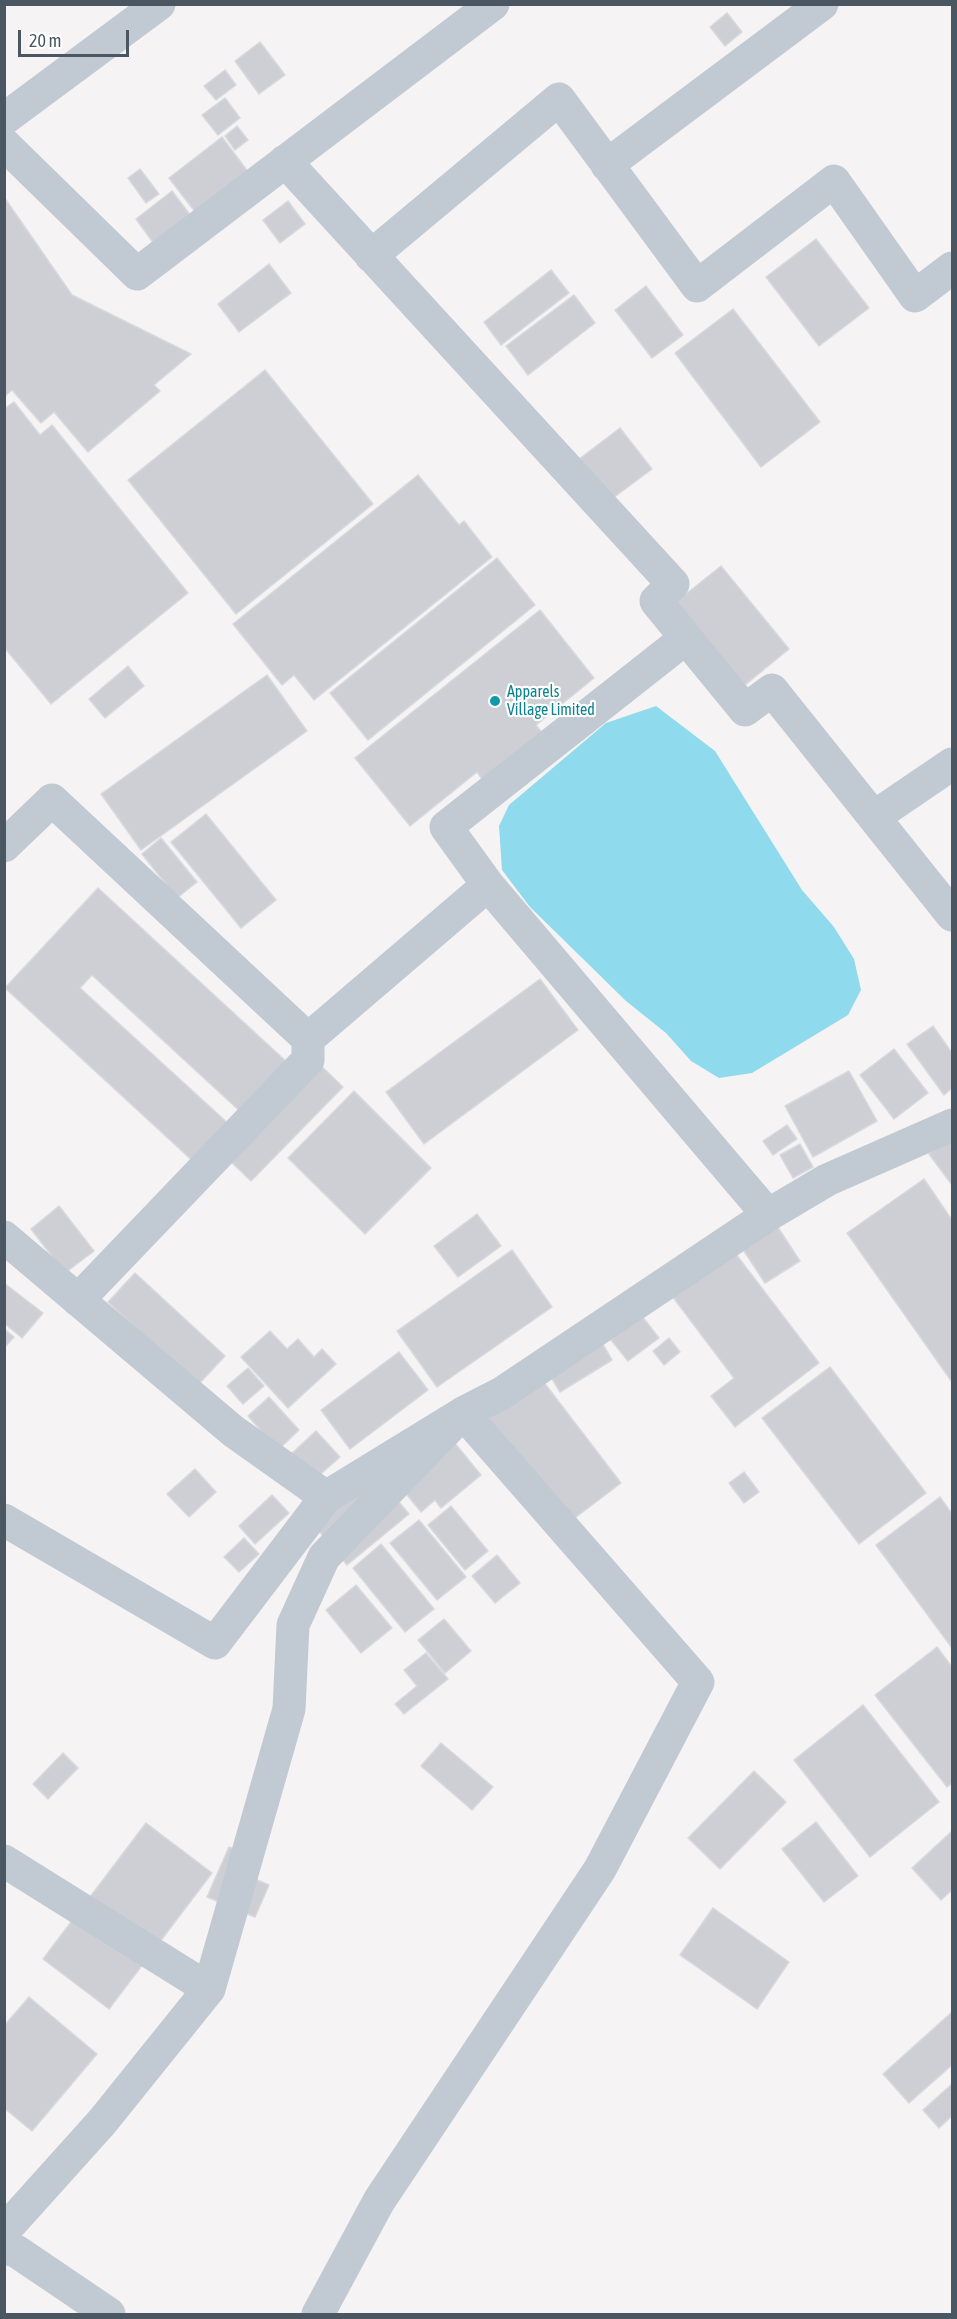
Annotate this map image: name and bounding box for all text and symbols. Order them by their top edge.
scale bar [21,18,132,56]
text: 20 m [29,30,61,51]
place label: Apparels Village Limited [507,682,595,720]
marker: Apparels Village Limited [488,694,502,708]

